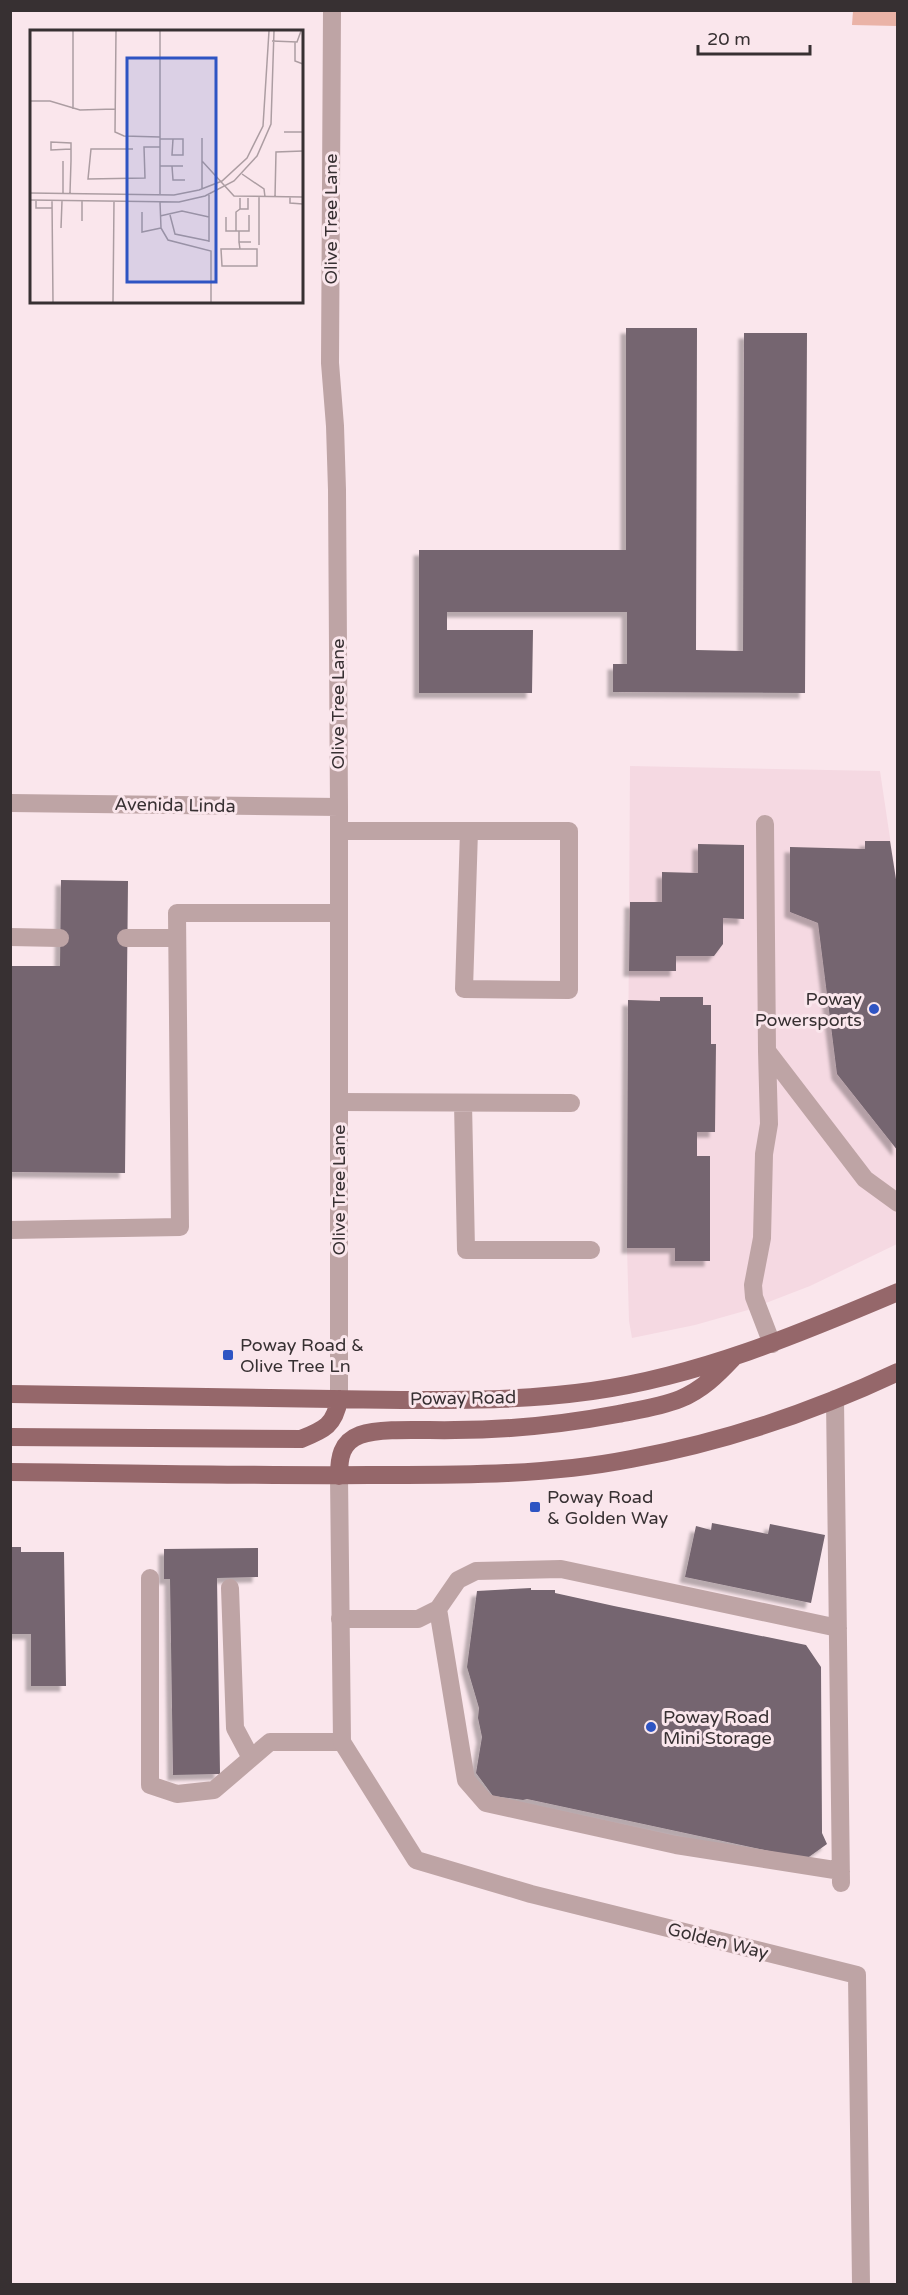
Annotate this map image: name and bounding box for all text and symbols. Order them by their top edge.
scale bar [698,18,810,56]
text: 20 m [707,28,751,50]
inset map [30,30,303,303]
street label: Olive Tree Lane [320,154,342,284]
street label: Olive Tree Lane [327,639,349,769]
street label: Avenida Linda [114,793,236,817]
place label: Poway Powersports [755,988,862,1031]
marker: Poway Powersports [867,1002,881,1016]
street label: Olive Tree Lane [328,1125,350,1255]
place label: Poway Road & Olive Tree Ln [240,1334,364,1377]
marker: Poway Road & Olive Tree Ln [221,1348,235,1362]
street label: Poway Road [410,1386,516,1410]
place label: Poway Road & Golden Way [547,1486,669,1529]
marker: Poway Road & Golden Way [528,1500,542,1514]
place label: Poway Road Mini Storage [663,1706,772,1749]
marker: Poway Road Mini Storage [644,1720,658,1734]
street label: Golden Way [665,1918,771,1964]

